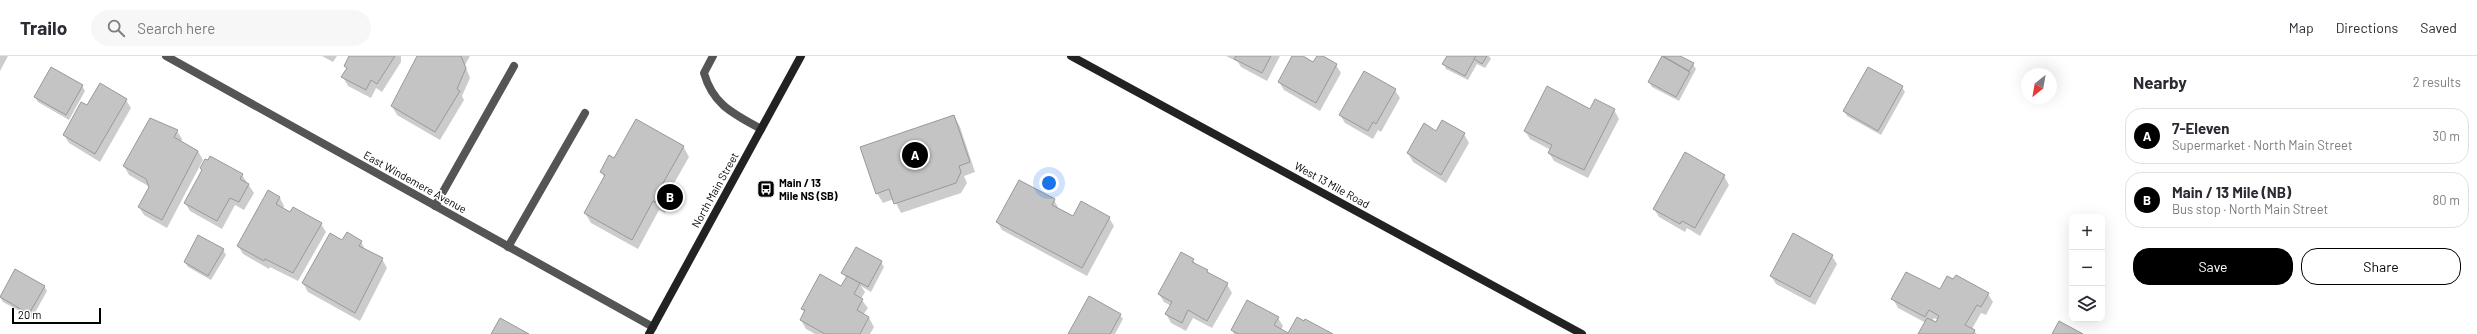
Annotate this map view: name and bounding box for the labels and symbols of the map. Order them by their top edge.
north arrow [2021,68,2057,104]
pin: A [902,140,928,170]
street label: East Windemere Avenue [361,148,469,215]
street label: North Main Street [688,150,741,230]
street label: West 13 Mile Road [1293,159,1372,211]
your location [1039,173,1059,193]
place label: Main / 13 Mile NS (SB) [779,176,838,202]
bus stop icon: Main / 13 Mile NS (SB) [756,179,776,199]
pin: B [657,182,683,212]
scale bar [12,306,101,325]

